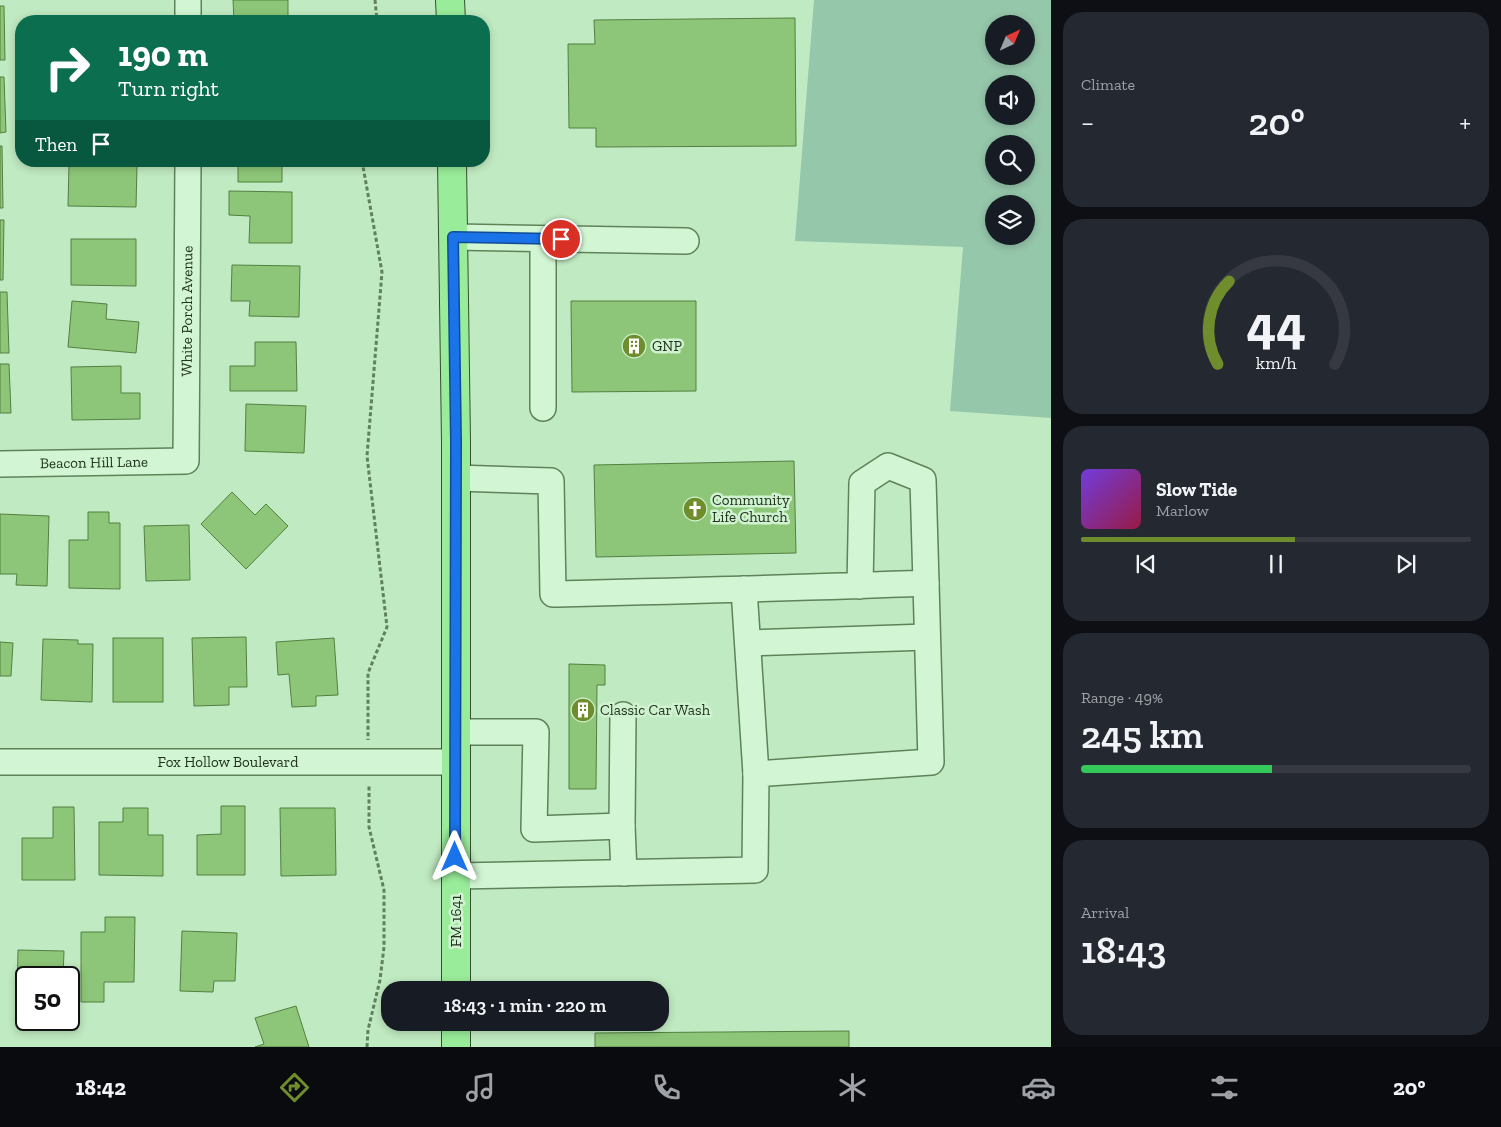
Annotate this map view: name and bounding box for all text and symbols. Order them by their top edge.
north arrow [985,15,1035,65]
map controls [985,15,1035,245]
text: 190 m [118,33,208,75]
icon: right [35,35,100,100]
text: Turn right [118,75,219,102]
button: sound [985,75,1035,125]
text: Climate [1081,75,1135,94]
text: 20° [1249,99,1305,145]
text: − [1081,106,1094,139]
text: + [1459,106,1471,139]
icon: arrive [87,130,115,158]
text: Then [35,133,77,156]
button: search [985,135,1035,185]
button: layers [985,195,1035,245]
pin [540,218,582,260]
icon: arrive [547,225,575,253]
street label: White Porch Avenue [178,246,196,376]
text: 44 [1246,294,1306,356]
building icon: GNP [621,333,647,359]
place label: GNP [652,337,682,355]
text: km/h [1256,352,1296,374]
street label: Beacon Hill Lane [40,453,148,472]
text: Slow Tide [1156,478,1237,501]
place label: Community Life Church [712,491,790,526]
church icon: Community Life Church [682,496,708,522]
text: Marlow [1156,501,1209,520]
icon: previous [1132,550,1160,578]
icon: pause [1262,550,1290,578]
icon: next [1392,550,1420,578]
text: Range · 49% [1081,688,1163,707]
building icon: Classic Car Wash [570,697,596,723]
place label: Classic Car Wash [600,701,711,719]
text: 245 km [1081,712,1203,758]
street label: Fox Hollow Boulevard [158,753,299,771]
position arrow [428,830,480,882]
street label: FM 1641 [447,894,465,947]
text: Arrival [1081,903,1129,922]
text: 18:43 [1081,927,1166,973]
speed limit sign: 50 [15,966,80,1031]
text: 18:43 · 1 min · 220 m [444,994,606,1017]
icon: directions [277,1070,312,1105]
icon: music [463,1070,498,1105]
icon: phone [649,1070,684,1105]
icon: climate [835,1070,870,1105]
icon: car [1021,1070,1056,1105]
icon: filters [1207,1070,1242,1105]
text: 18:42 [75,1074,126,1101]
text: 20° [1393,1074,1425,1101]

